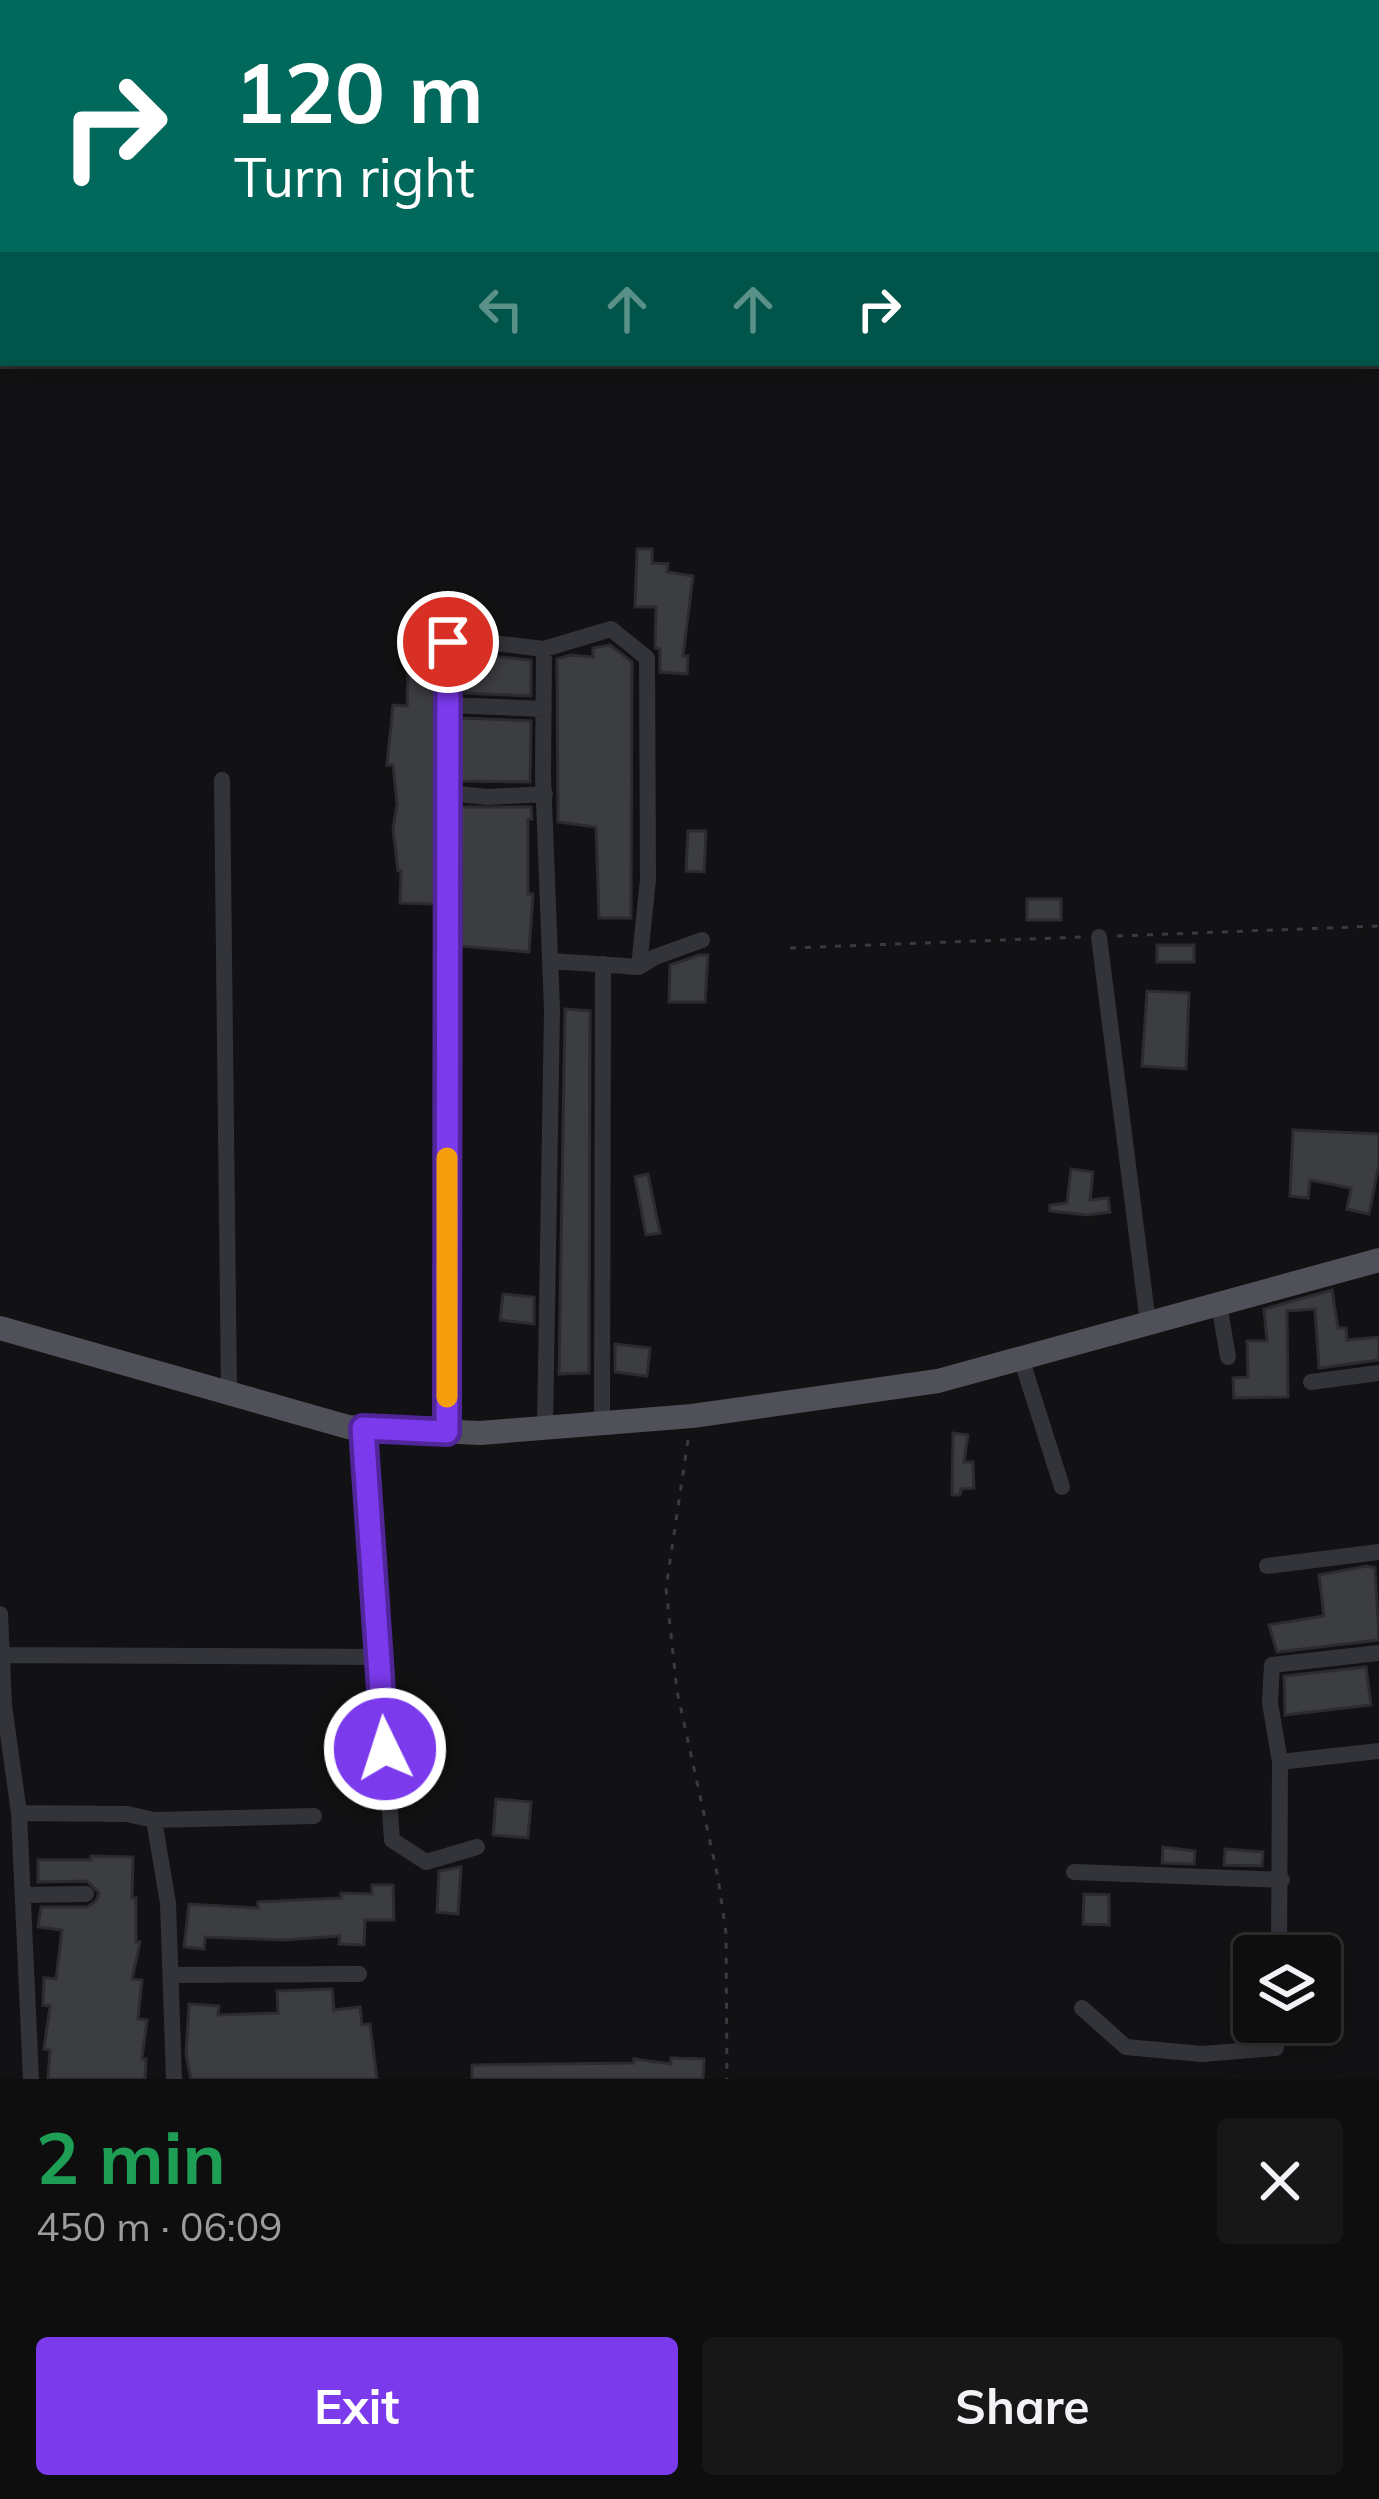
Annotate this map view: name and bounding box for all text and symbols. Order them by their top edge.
text: 120 m [234,39,484,144]
icon: right [36,48,192,204]
text: Turn right [234,143,475,211]
icon: left [468,276,534,342]
icon: ahead [594,276,660,342]
icon: ahead [720,276,786,342]
icon: right [846,276,912,342]
pin [397,591,499,693]
icon: arrive [415,609,481,675]
position arrow [322,1686,448,1812]
map controls [1233,1935,1341,2043]
button: layers [1233,1935,1341,2043]
text: 2 min [36,2112,226,2202]
button: close [1217,2118,1343,2244]
text: 450 m · 06:09 [36,2202,282,2251]
button: Exit [36,2337,678,2475]
button: Share [702,2337,1343,2475]

